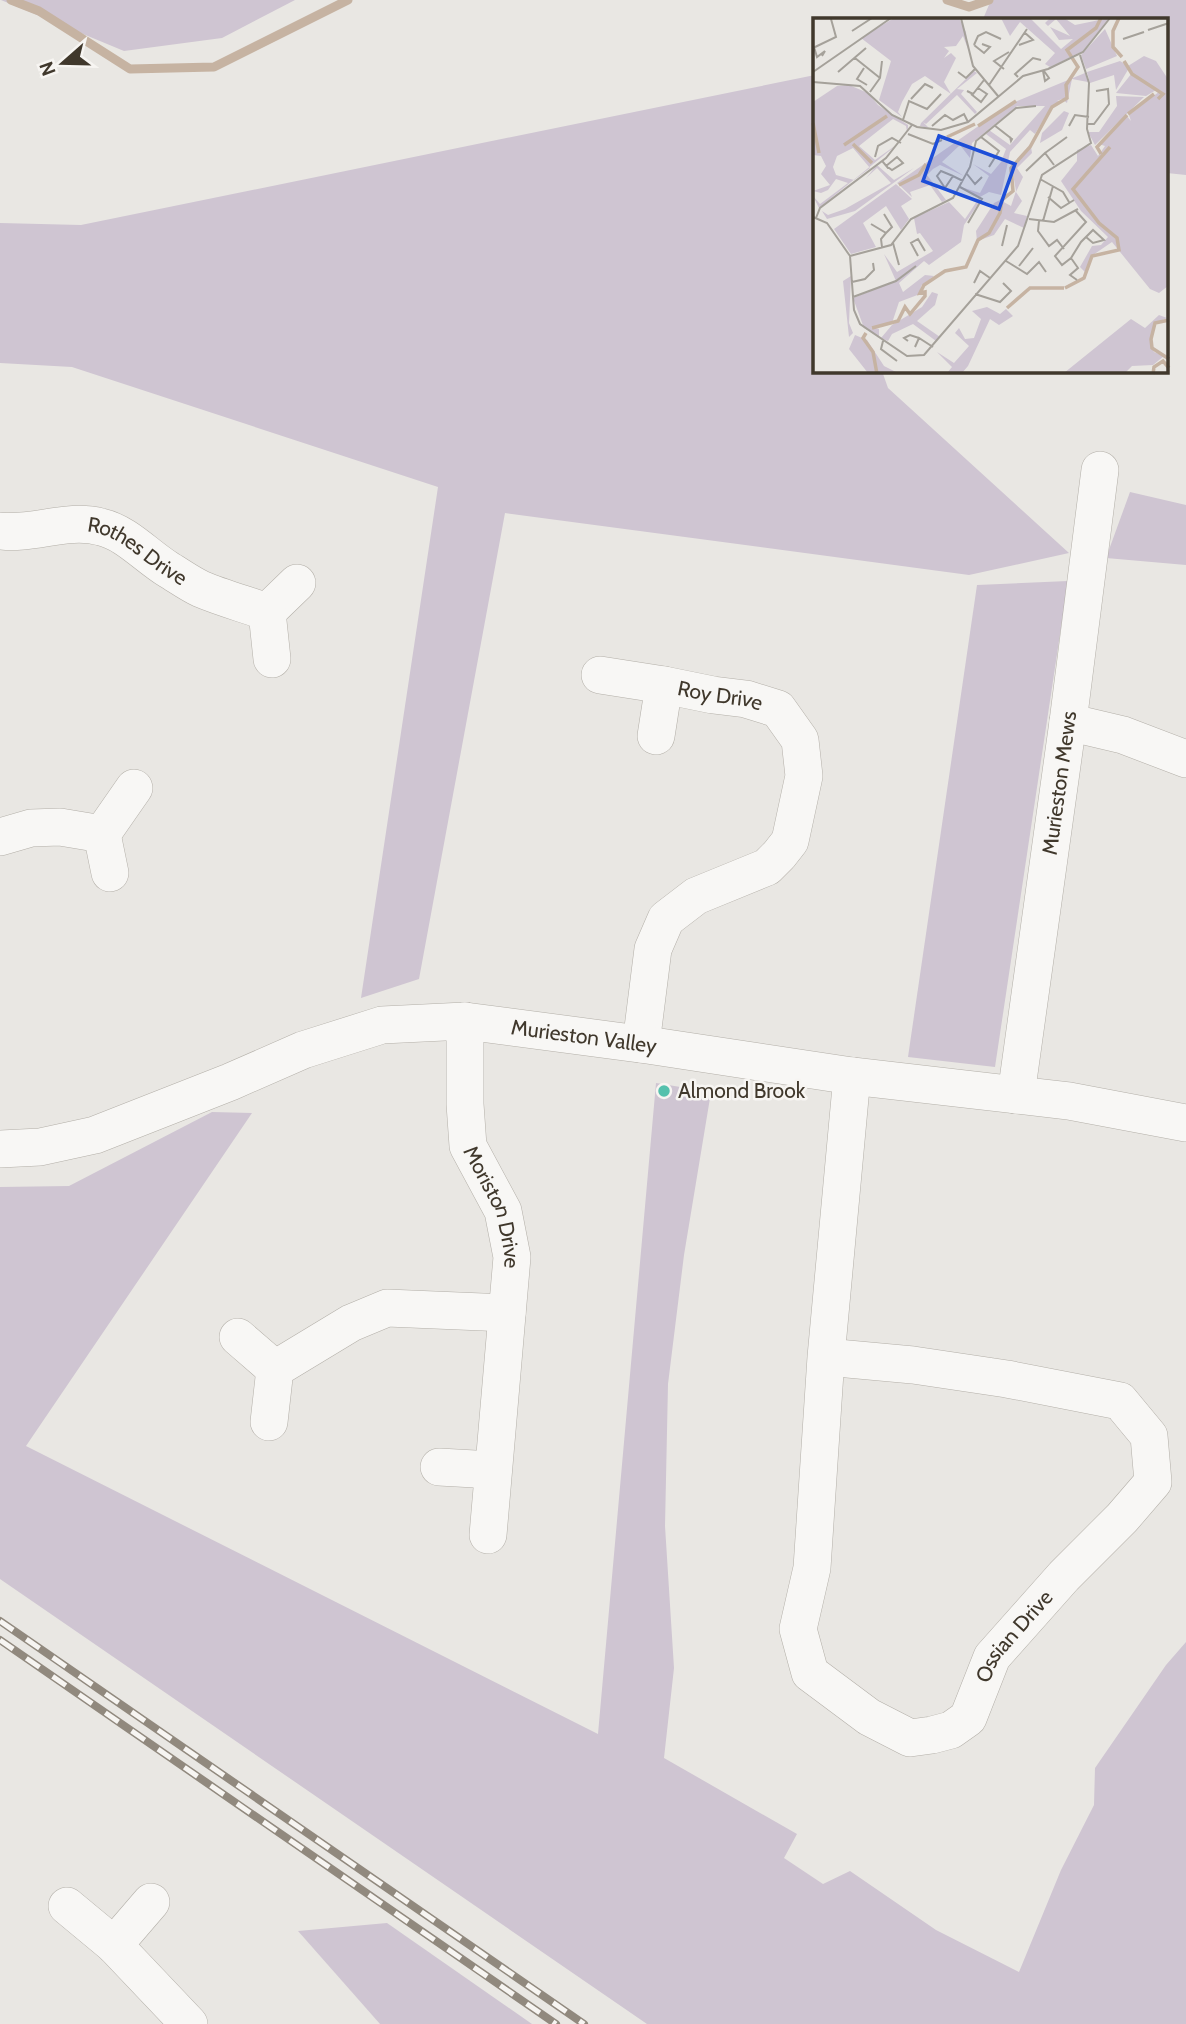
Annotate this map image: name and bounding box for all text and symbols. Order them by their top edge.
inset map [813,18,1168,373]
north arrow [28,28,98,98]
text: N [34,58,61,79]
street label: Rothes Drive [86,512,192,590]
street label: Roy Drive [675,675,766,716]
street label: Murieston Mews [1037,709,1081,856]
street label: Murieston Valley [510,1014,659,1058]
place label: Almond Brook [678,1078,806,1103]
marker: Almond Brook [656,1083,672,1099]
street label: Moriston Drive [458,1141,525,1270]
street label: Ossian Drive [970,1584,1058,1686]

